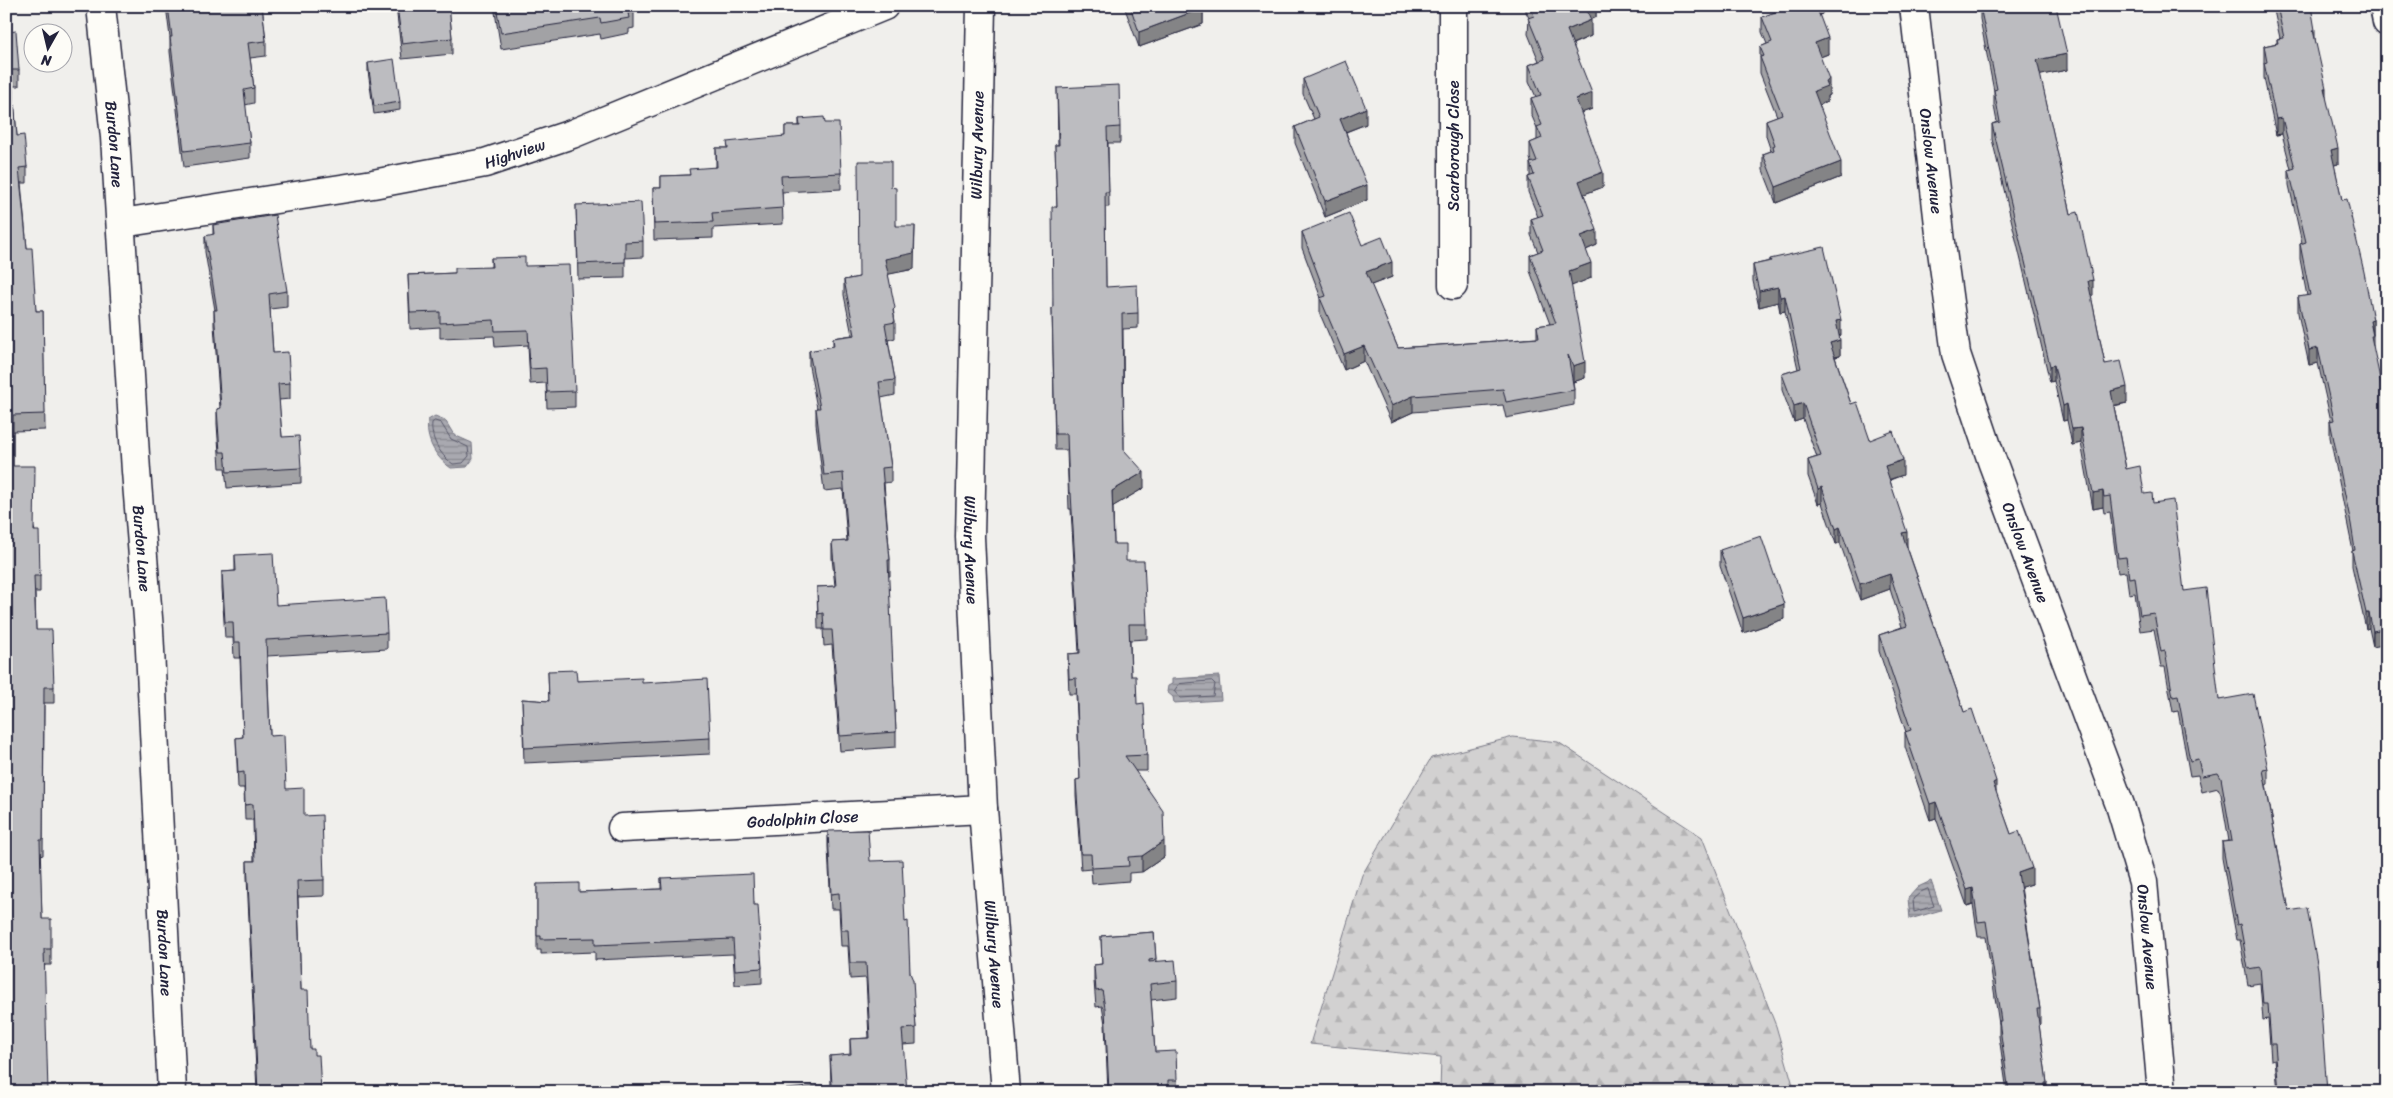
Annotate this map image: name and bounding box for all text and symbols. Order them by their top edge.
north arrow [22,22,72,72]
text: N [39,47,54,74]
street label: Scarborough Close [1439,80,1468,211]
street label: Wilbury Avenue [962,90,992,200]
street label: Burdon Lane [97,99,133,189]
street label: Onslow Avenue [1911,107,1952,215]
street label: Highview [480,129,550,177]
street label: Wilbury Avenue [955,495,988,605]
street label: Onslow Avenue [1994,498,2058,607]
street label: Burdon Lane [124,504,160,593]
street label: Godolphin Close [746,801,859,836]
street label: Onslow Avenue [2129,883,2167,991]
street label: Wilbury Avenue [976,899,1014,1009]
street label: Burdon Lane [148,908,182,997]

